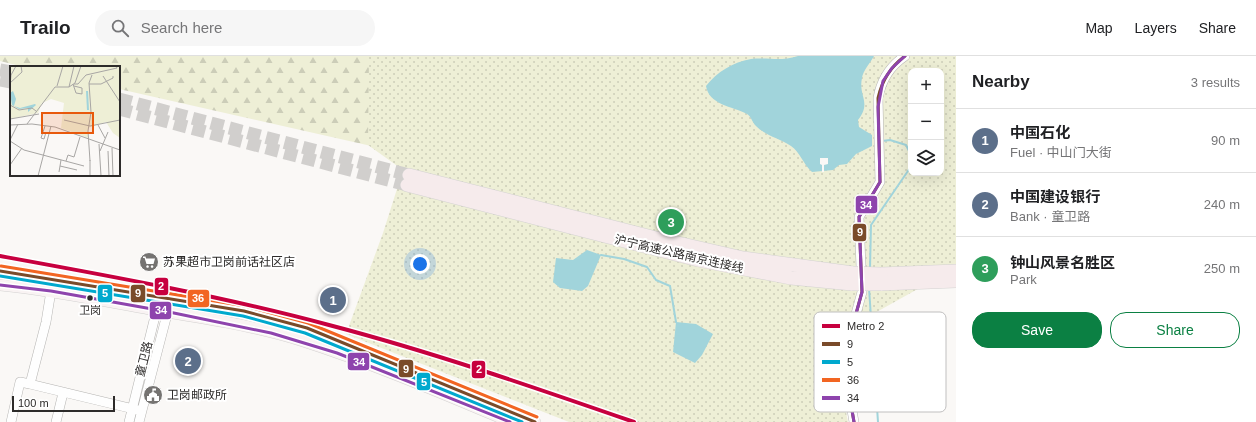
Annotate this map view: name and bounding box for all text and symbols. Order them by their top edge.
search box [95,10,375,46]
text: Trailo [20,17,71,38]
icon: search [109,17,131,39]
text: Search here [141,19,222,36]
text: Map [1085,20,1113,36]
text: Layers [1135,20,1177,36]
text: Share [1199,20,1236,36]
inset map [10,66,120,176]
map controls [908,68,944,176]
button: + [908,68,944,104]
text: Nearby [972,72,1030,91]
text: 3 results [1191,75,1240,90]
button: − [908,104,944,140]
text: 中国石化 [1010,124,1070,141]
text: 1 [981,133,989,148]
text: 90 m [1211,133,1240,148]
button: layers [908,140,944,176]
text: Fuel · 中山门大街 [1010,145,1112,160]
text: 中国建设银行 [1010,188,1100,205]
line badge: 34 [855,195,878,214]
text: 2 [981,197,989,212]
text: 240 m [1204,197,1240,212]
text: 34 [860,199,873,211]
pin: 3 [658,207,684,237]
text: Bank · 童卫路 [1010,209,1090,224]
line badge: 9 [852,223,867,242]
text: 9 [857,226,863,238]
street label: 沪宁高速公路南京连接线 [613,232,745,276]
supermarket icon: 苏果超市卫岗前话社区店 [138,251,160,273]
your location [410,254,430,274]
text: 钟山风景名胜区 [1010,254,1115,271]
place label: 苏果超市卫岗前话社区店 [163,255,295,269]
text: 3 [981,261,989,276]
text: 250 m [1204,261,1240,276]
text: Park [1010,272,1037,287]
line badge: 2 [154,277,169,296]
text: 2 [158,280,164,292]
line badge: 5 [97,284,113,303]
line badge: 9 [130,284,146,303]
pin: 1 [320,285,346,315]
text: 5 [102,287,108,299]
text: 9 [135,287,141,299]
line badge: 36 [187,289,210,308]
text: 36 [192,292,204,304]
marker: 卫岗 [85,293,95,303]
line badge: 34 [149,301,172,320]
place label: 卫岗 [79,304,101,316]
text: 34 [155,304,168,316]
legend [814,312,946,412]
button: Save [972,312,1102,348]
button: Share [1110,312,1240,348]
text: Metro 2 [847,320,884,332]
text: 9 [847,338,853,350]
street label: 童卫路 [133,340,155,378]
pin: 2 [175,346,201,376]
line badge: 34 [347,352,370,371]
text: 34 [353,356,366,368]
text: 5 [847,356,853,368]
line badge: 9 [398,359,414,378]
line badge: 2 [471,360,486,379]
text: 9 [403,363,409,375]
text: 2 [476,363,482,375]
line badge: 5 [416,372,431,391]
text: 36 [847,374,859,386]
text: 5 [421,376,427,388]
public building icon: 卫岗邮政所 [142,384,164,406]
place label: 卫岗邮政所 [167,388,227,402]
text: 34 [847,392,859,404]
scale bar [12,394,115,413]
text: 100 m [18,397,49,409]

